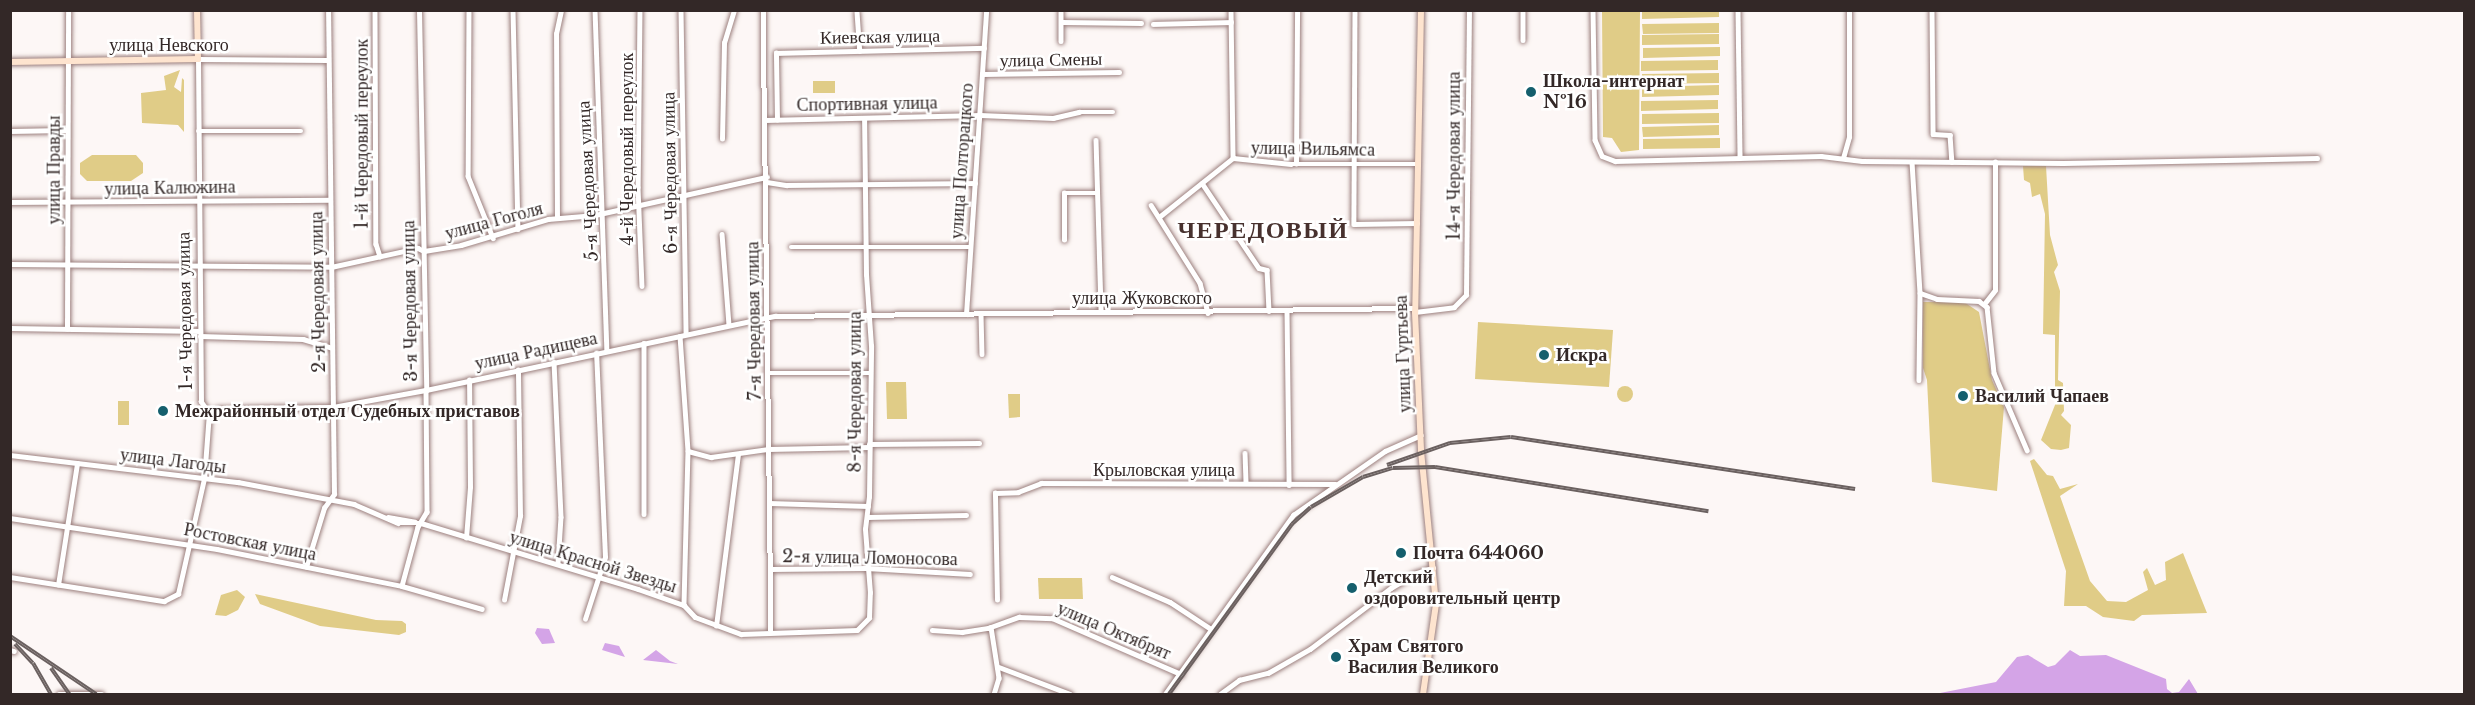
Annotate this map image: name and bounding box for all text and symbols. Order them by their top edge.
street label: Киевская улица [820,25,940,49]
street label: улица Невского [109,34,229,56]
street label: 1-й Чередовый переулок [351,39,373,229]
street label: улица Смены [999,48,1103,72]
street label: 4-й Чередовый переулок [616,53,638,245]
street label: 14-я Чередовая улица [1443,71,1465,241]
place label: Школа-интернат №16 [1543,71,1684,113]
street label: улица Полторацкого [946,82,978,240]
marker: Школа-интернат №16 [1524,85,1538,99]
street label: 6-я Чередовая улица [658,92,682,254]
street label: Спортивная улица [796,92,938,116]
street label: 5-я Чередовая улица [573,100,603,262]
street label: улица Правды [43,116,65,224]
street label: улица Вильямса [1251,137,1375,161]
street label: улица Калюжина [104,176,236,200]
street label: улица Гоголя [443,198,545,244]
street label: 2-я Чередовая улица [306,211,330,373]
district label: ЧЕРЕДОВЫЙ [1177,216,1349,244]
street label: 3-я Чередовая улица [398,220,422,382]
street label: 1-я Чередовая улица [173,232,197,390]
street label: 7-я Чередовая улица [742,241,766,401]
street label: улица Жуковского [1072,287,1212,309]
street label: улица Гуртьева [1390,295,1416,413]
street label: 8-я Чередовая улица [844,311,866,473]
street label: улица Радищева [473,327,599,375]
place label: Искра [1556,344,1607,366]
marker: Искра [1537,348,1551,362]
place label: Василий Чапаев [1975,385,2109,407]
marker: Василий Чапаев [1956,389,1970,403]
place label: Межрайонный отдел Судебных приставов [175,400,520,422]
marker: Межрайонный отдел Судебных приставов [156,404,170,418]
street label: улица Лагоды [119,444,227,478]
street label: Крыловская улица [1093,459,1235,481]
street label: Ростовская улица [182,519,318,565]
street label: улица Красной Звезды [507,526,679,598]
place label: Почта 644060 [1413,542,1544,564]
street label: 2-я улица Ломоносова [782,546,958,570]
marker: Почта 644060 [1394,546,1408,560]
place label: Детский оздоровительный центр [1364,567,1561,610]
marker: Детский оздоровительный центр [1345,581,1359,595]
street label: улица Октябрят [1054,597,1174,665]
place label: Храм Святого Василия Великого [1348,636,1499,678]
marker: Храм Святого Василия Великого [1329,650,1343,664]

